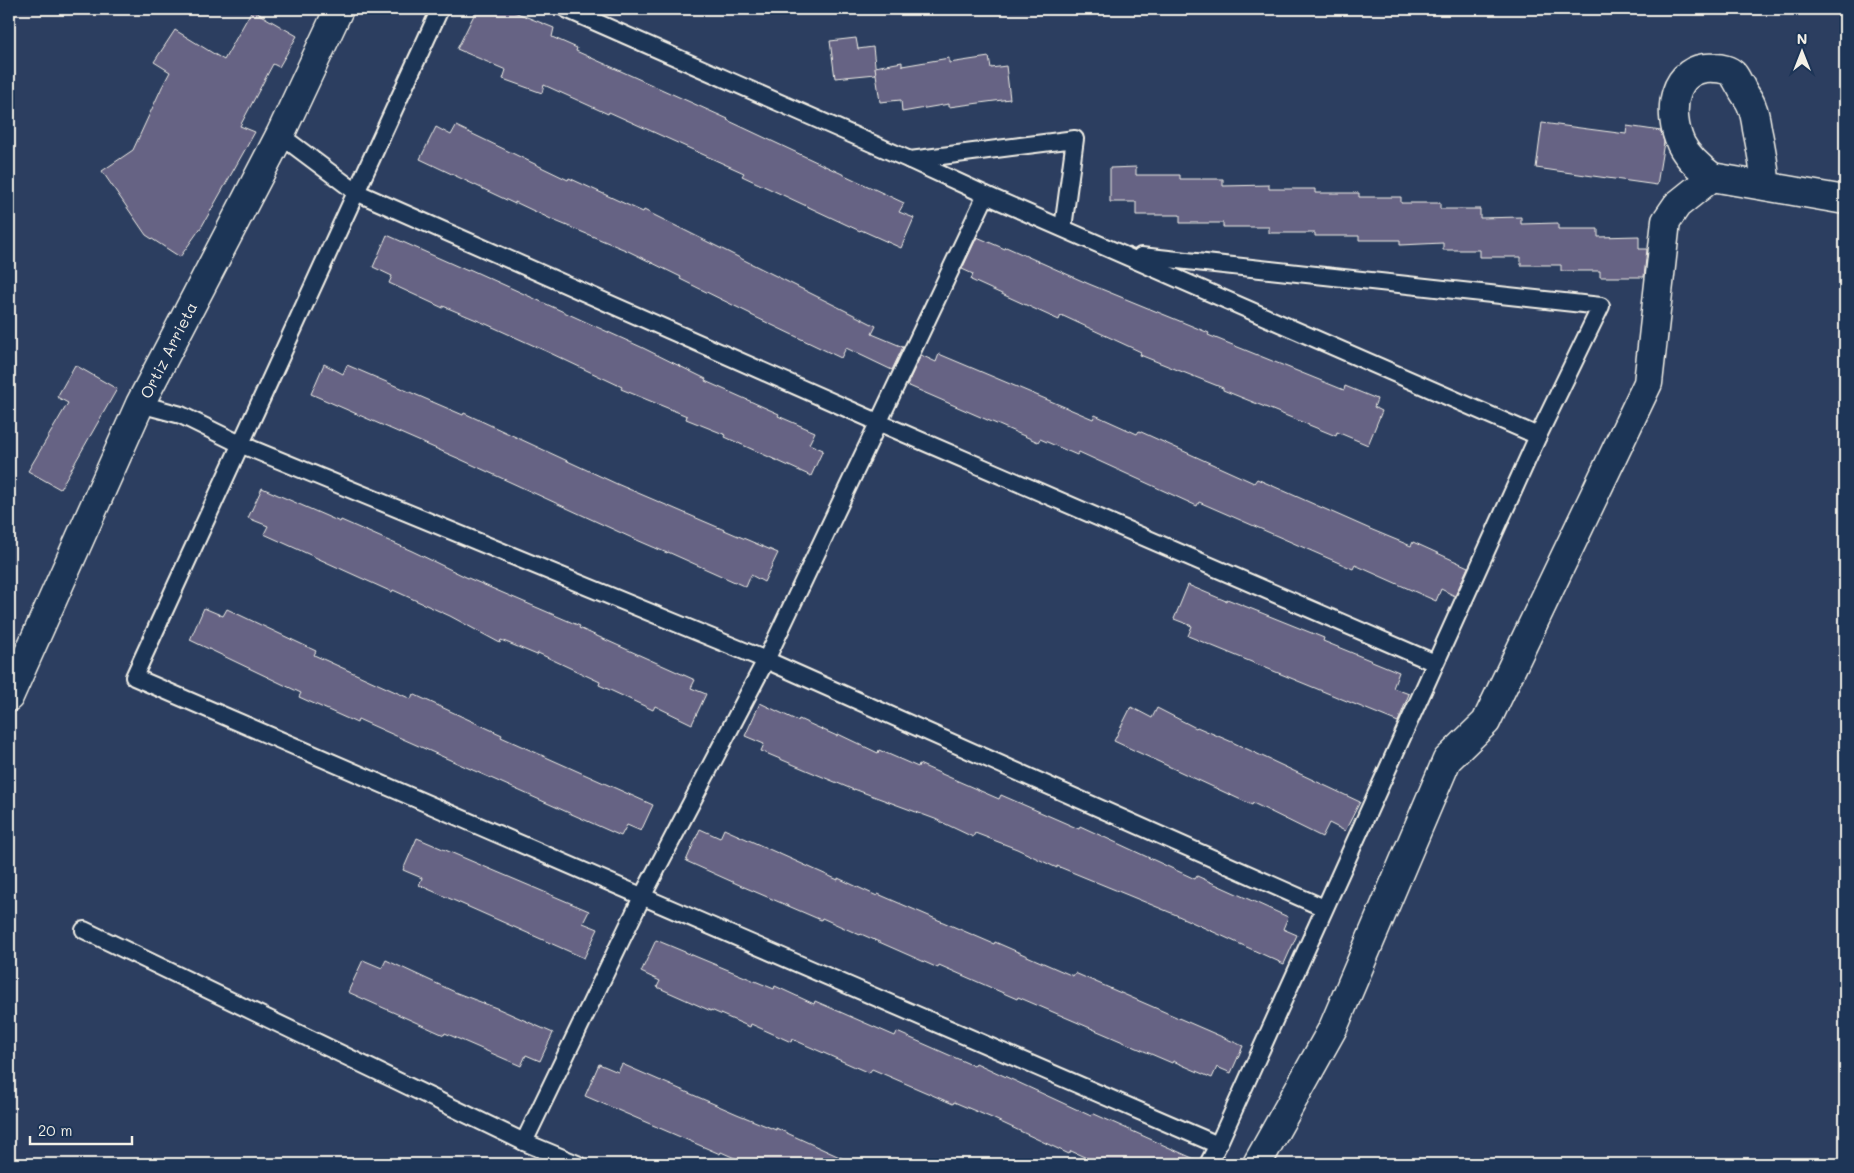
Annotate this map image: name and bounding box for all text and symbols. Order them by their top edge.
north arrow [1776,28,1826,78]
text: N [1797,29,1807,48]
street label: Ortiz Arrieta [135,298,201,402]
scale bar [30,1113,132,1145]
text: 20 m [38,1120,72,1140]

